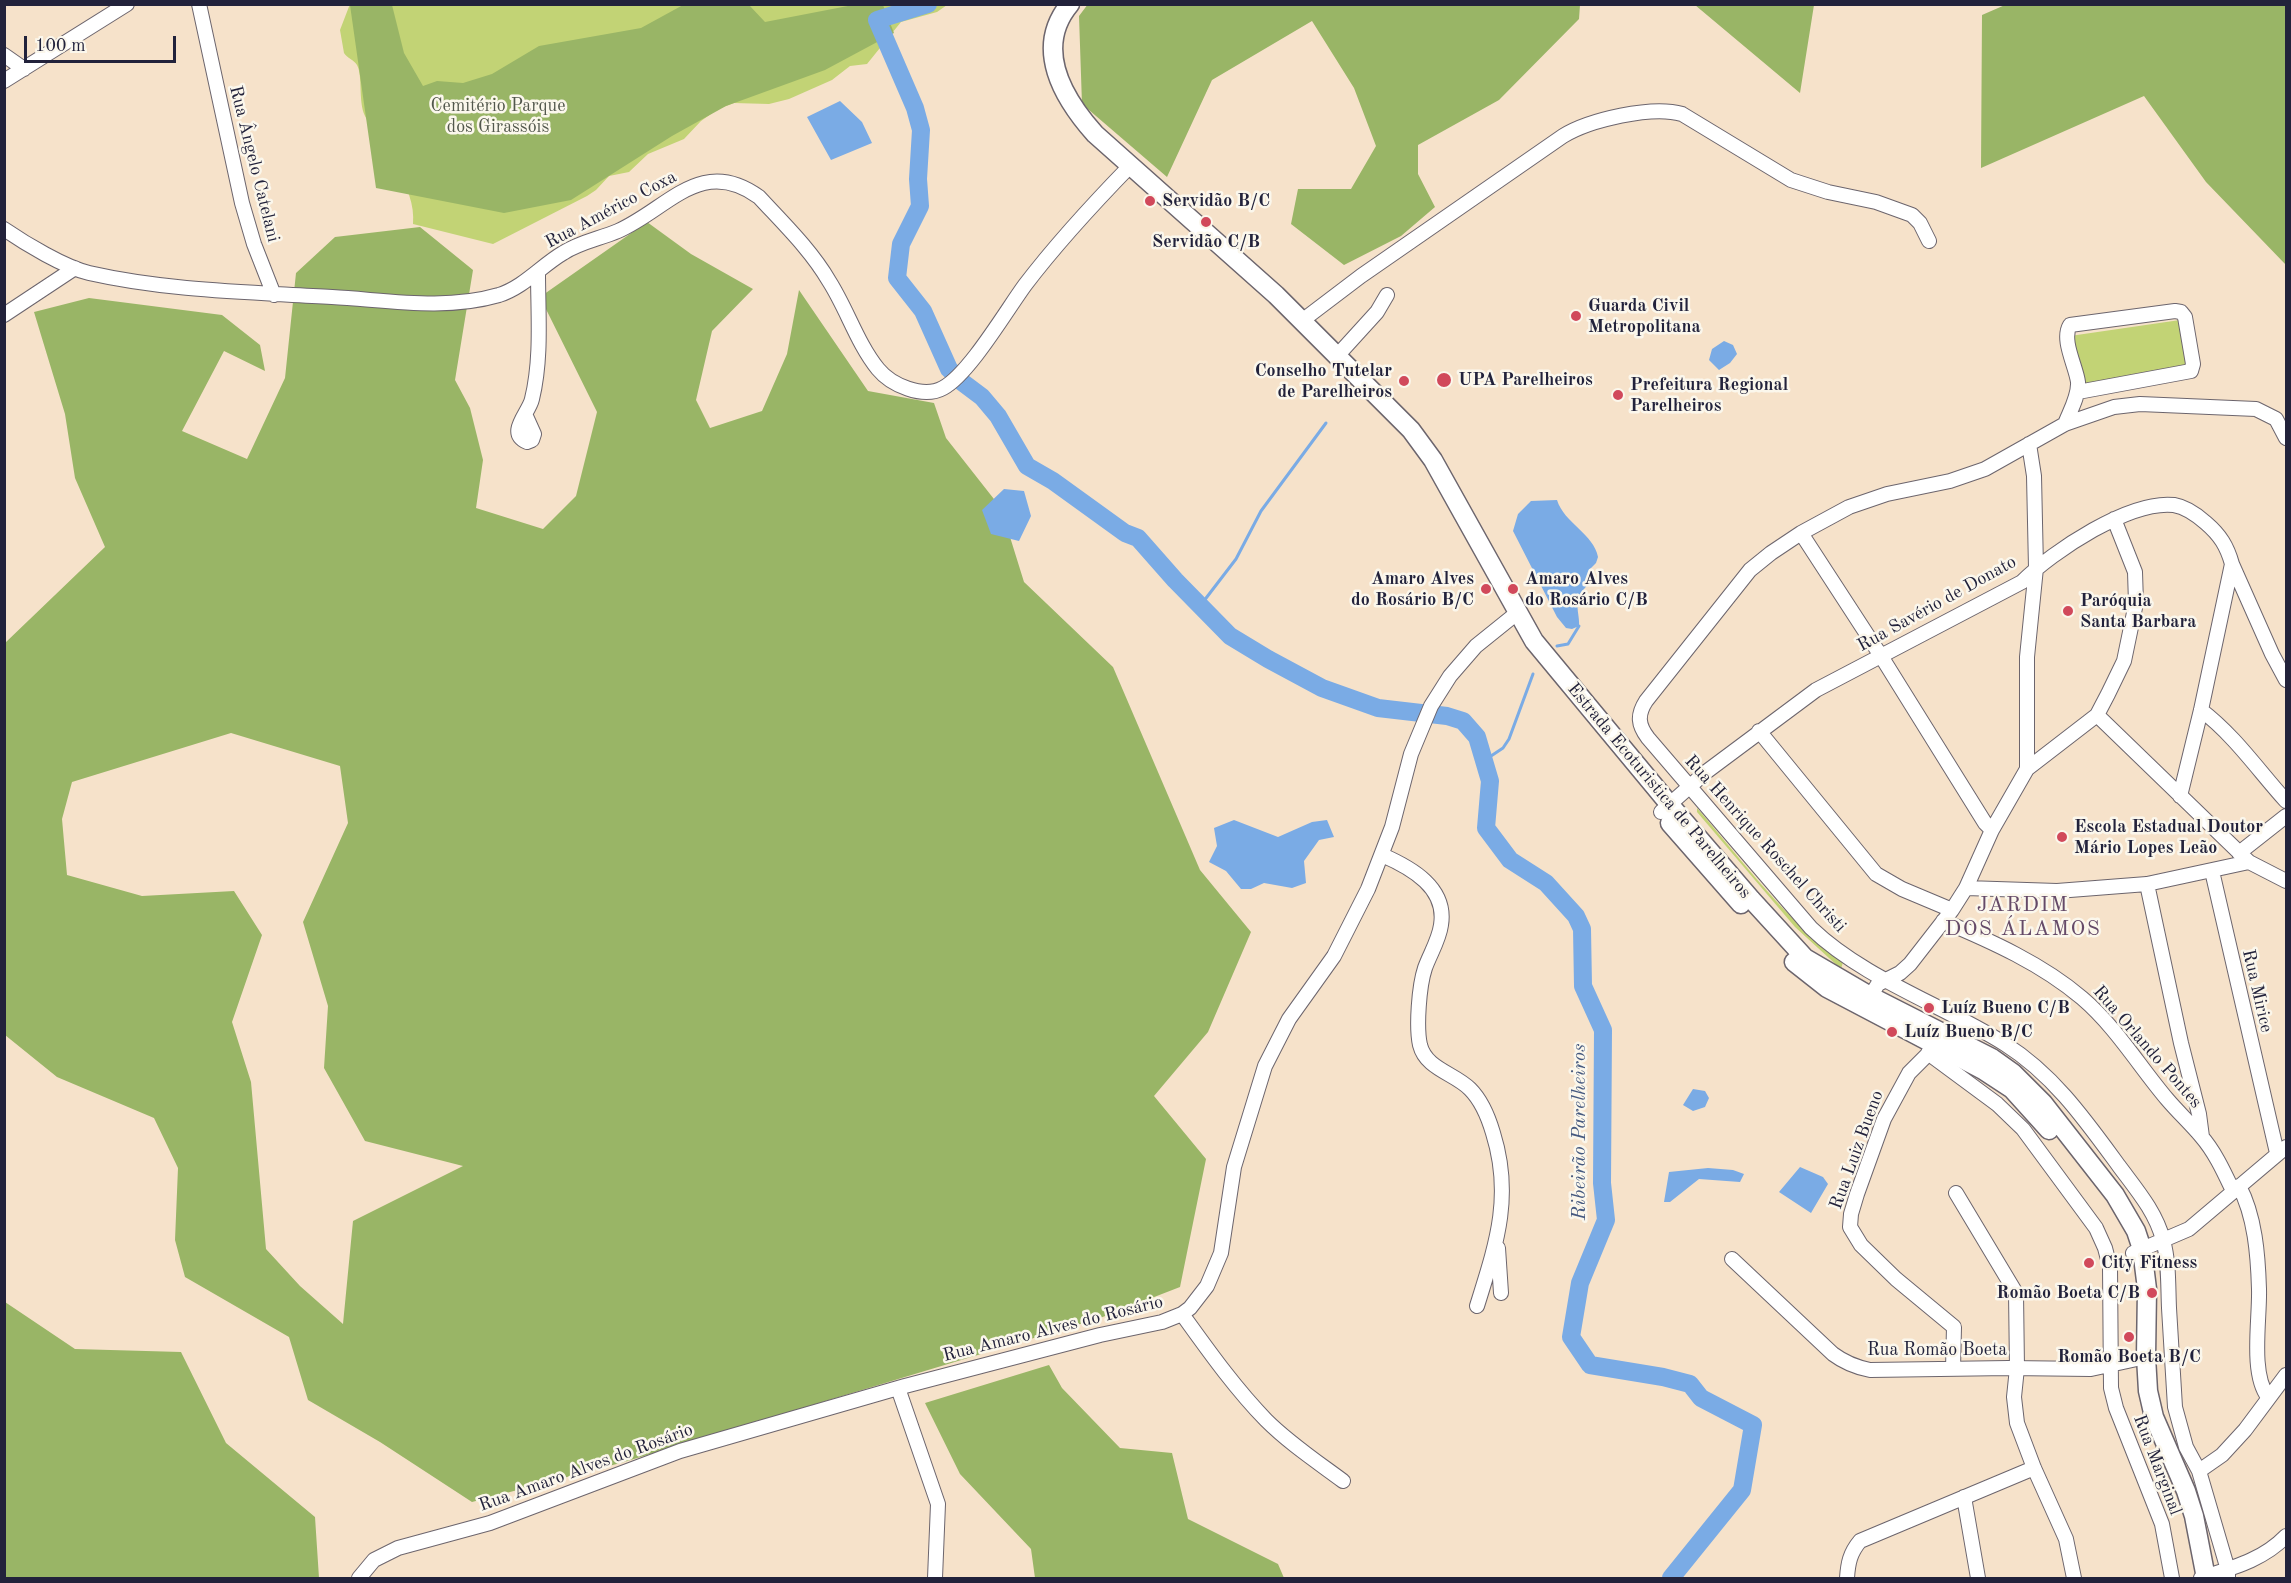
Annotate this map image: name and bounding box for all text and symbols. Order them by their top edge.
scale bar [27,24,178,62]
text: 100 m [35,37,86,55]
street label: Rua Ângelo Catelani [224,83,284,245]
park label: Cemitério Parque dos Girassóis [431,95,565,138]
street label: Rua Américo Coxa [542,166,680,254]
place label: Servidão B/C [1162,190,1270,212]
marker: Servidão B/C [1143,194,1157,208]
marker: Servidão C/B [1199,215,1213,229]
place label: Servidão C/B [1152,231,1260,253]
place label: Guarda Civil Metropolitana [1588,295,1701,338]
marker: Guarda Civil Metropolitana [1569,309,1583,323]
place label: Conselho Tutelar de Parelheiros [1255,360,1392,403]
place label: UPA Parelheiros [1458,369,1593,391]
marker: UPA Parelheiros [1435,371,1453,389]
marker: Conselho Tutelar de Parelheiros [1397,374,1411,388]
place label: Prefeitura Regional Parelheiros [1630,374,1788,416]
marker: Prefeitura Regional Parelheiros [1611,388,1625,402]
street label: Rua Savério de Donato [1854,551,2020,657]
place label: Amaro Alves do Rosário B/C [1351,568,1474,610]
place label: Amaro Alves do Rosário C/B [1525,568,1648,610]
marker: Amaro Alves do Rosário B/C [1479,582,1493,596]
marker: Amaro Alves do Rosário C/B [1506,582,1520,596]
place label: Paróquia Santa Barbara [2080,590,2196,632]
marker: Paróquia Santa Barbara [2061,604,2075,618]
street label: Estrada Ecoturistica de Parelheiros [1562,679,1756,903]
street label: Rua Henrique Roschel Christi [1680,751,1850,937]
place label: Escola Estadual Doutor Mário Lopes Leão [2074,816,2263,858]
marker: Escola Estadual Doutor Mário Lopes Leão [2055,830,2069,844]
district label: JARDIM DOS ÁLAMOS [1945,892,2101,942]
street label: Rua Mirice [2237,947,2277,1035]
street label: Rua Orlando Pontes [2088,981,2206,1113]
place label: Luíz Bueno C/B [1941,997,2070,1019]
marker: Luíz Bueno C/B [1922,1001,1936,1015]
place label: Luíz Bueno B/C [1904,1021,2033,1043]
marker: Luíz Bueno B/C [1885,1025,1899,1039]
water label: Ribeirão Parelheiros [1568,1044,1592,1220]
street label: Rua Luiz Bueno [1825,1088,1889,1212]
place label: City Fitness [2101,1252,2197,1274]
marker: City Fitness [2082,1256,2096,1270]
place label: Romão Boeta C/B [1996,1282,2140,1304]
marker: Romão Boeta C/B [2145,1286,2159,1300]
street label: Rua Amaro Alves do Rosário [941,1291,1165,1367]
marker: Romão Boeta B/C [2122,1330,2136,1344]
street label: Rua Romão Boeta [1867,1339,2007,1361]
place label: Romão Boeta B/C [2057,1346,2201,1368]
street label: Rua Marginal [2128,1412,2186,1518]
street label: Rua Amaro Alves do Rosário [476,1419,696,1517]

